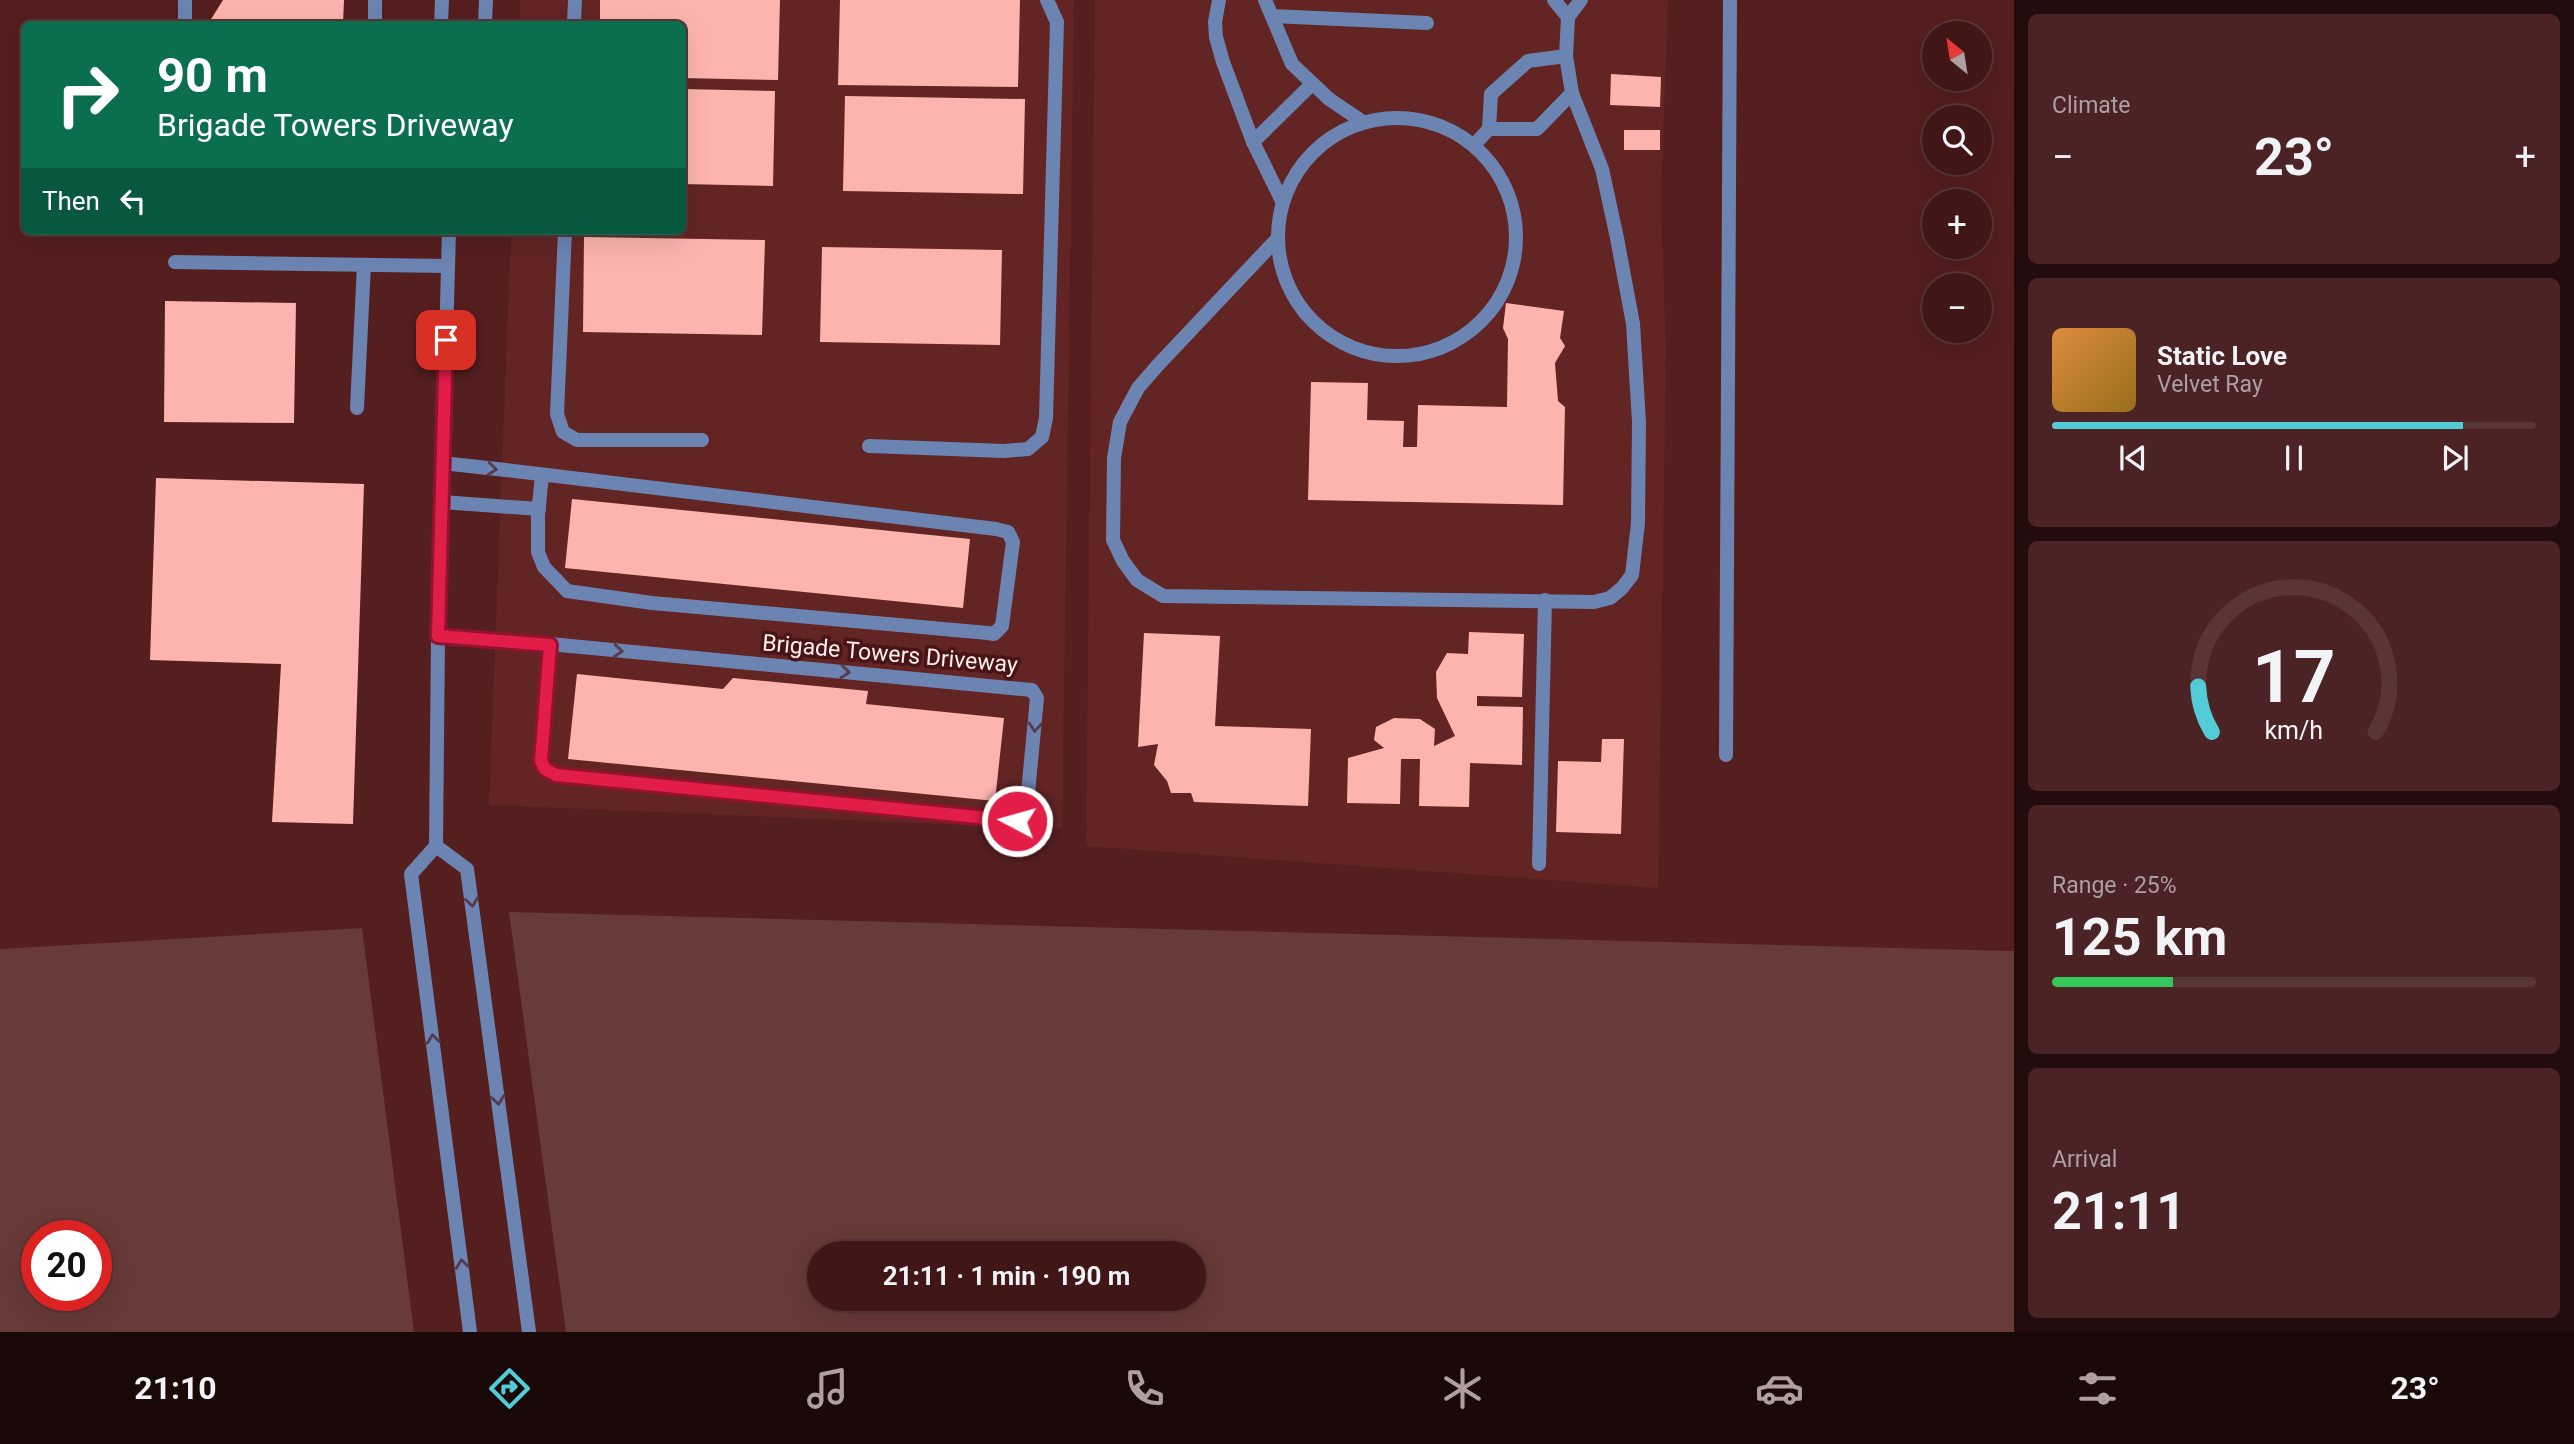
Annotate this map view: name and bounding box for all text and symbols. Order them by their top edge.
north arrow [1922,21,1992,91]
map controls [1922,21,1992,343]
text: 90 m [157,47,268,104]
icon: right [42,49,133,140]
text: Climate [2052,92,2131,119]
button: search [1922,105,1992,175]
text: Brigade Towers Driveway [157,106,514,144]
text: 23° [2254,127,2334,188]
text: − [2052,135,2074,179]
text: + [2514,135,2536,179]
icon: left [114,182,152,220]
text: Then [42,186,100,216]
button: + [1922,189,1992,259]
button: − [1922,273,1992,343]
pin [416,310,476,370]
icon: arrive [427,321,465,359]
text: Static Love [2157,341,2287,371]
text: Velvet Ray [2157,371,2263,398]
icon: previous [2114,439,2152,477]
icon: pause [2275,439,2313,477]
icon: next [2436,439,2474,477]
one-way arrow [486,461,498,476]
street label: Brigade Towers Driveway [761,629,1019,679]
text: 17 [2252,634,2336,720]
one-way arrow [613,643,624,658]
one-way arrow [839,665,850,680]
text: km/h [2265,716,2323,745]
one-way arrow [1027,721,1042,733]
position arrow [980,784,1054,858]
text: Range · 25% [2052,872,2177,899]
one-way arrow [464,896,479,908]
text: 125 km [2052,907,2227,968]
one-way arrow [425,1033,440,1045]
one-way arrow [491,1094,506,1106]
text: Arrival [2052,1146,2117,1173]
text: 21:11 [2052,1181,2186,1242]
speed limit sign: 20 [21,1220,112,1311]
one-way arrow [454,1258,469,1270]
text: 21:11 · 1 min · 190 m [883,1261,1130,1291]
icon: directions [485,1364,534,1413]
icon: music [803,1364,852,1413]
icon: phone [1120,1364,1169,1413]
icon: climate [1438,1364,1487,1413]
icon: car [1755,1364,1804,1413]
icon: filters [2073,1364,2122,1413]
text: 21:10 [134,1369,217,1407]
text: 23° [2390,1369,2440,1407]

